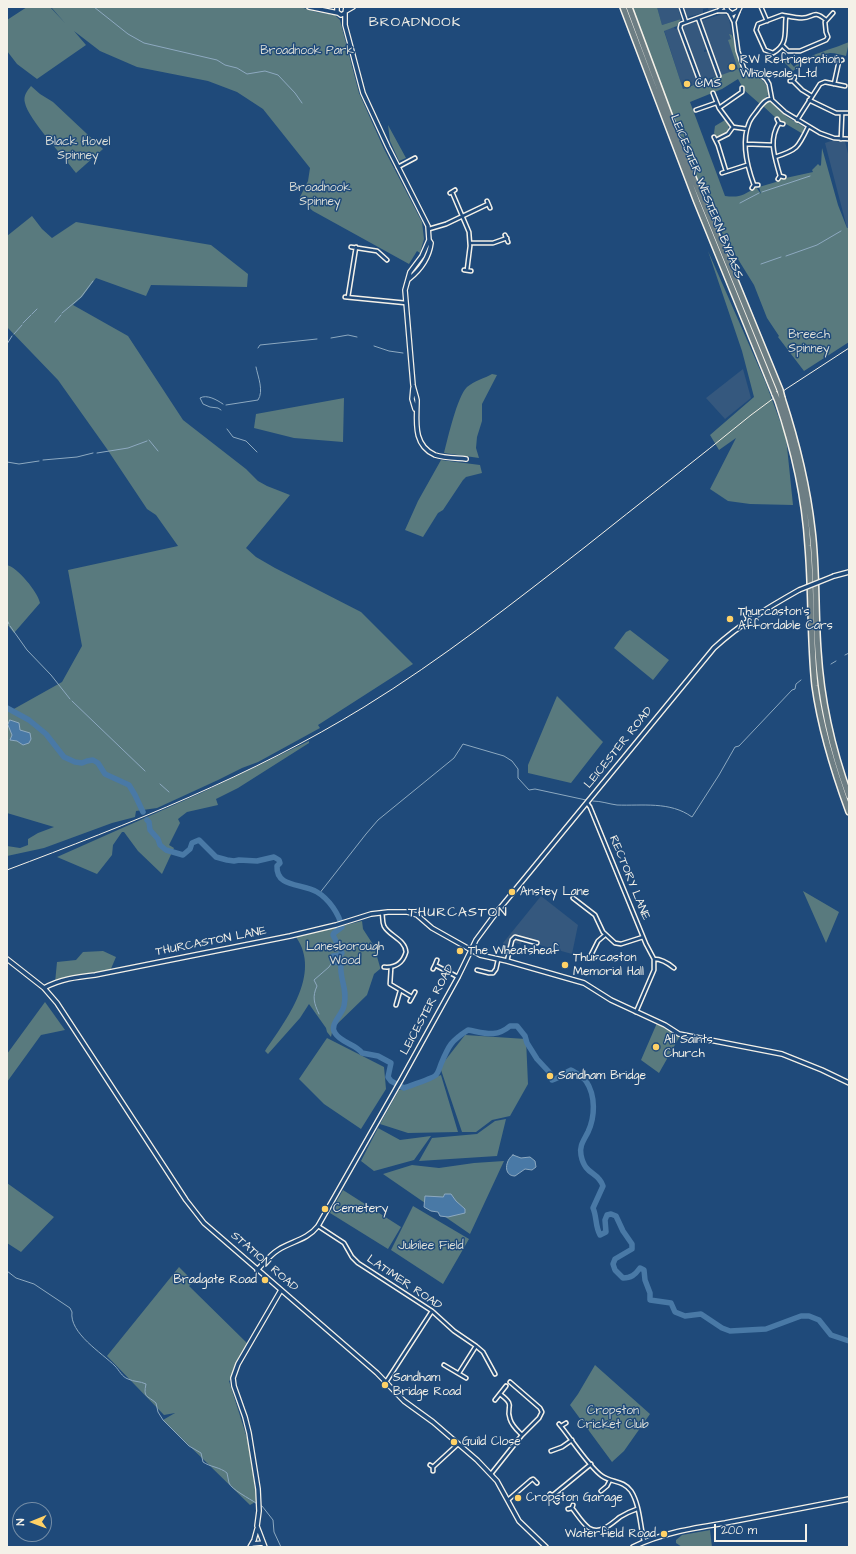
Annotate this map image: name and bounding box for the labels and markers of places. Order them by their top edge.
place label: RW Refrigeration Wholesale Ltd [740,53,840,81]
marker: RW Refrigeration Wholesale Ltd [727,62,737,72]
place label: CMS [695,77,721,91]
marker: CMS [682,79,692,89]
place label: Thurcaston's Affordable Cars [738,605,833,633]
marker: Thurcaston's Affordable Cars [725,614,735,624]
place label: Anstey Lane [520,885,589,899]
marker: Anstey Lane [507,887,517,897]
place label: The Wheatsheaf [468,944,559,958]
marker: The Wheatsheaf [455,946,465,956]
place label: Thurcaston Memorial Hall [573,951,644,979]
marker: Thurcaston Memorial Hall [560,960,570,970]
place label: All Saints Church [664,1033,713,1061]
marker: All Saints Church [651,1042,661,1052]
place label: Sandham Bridge [558,1069,646,1083]
marker: Sandham Bridge [545,1071,555,1081]
place label: Cemetery [333,1202,388,1216]
marker: Cemetery [320,1204,330,1214]
place label: Bradgate Road [174,1273,257,1287]
marker: Bradgate Road [260,1275,270,1285]
place label: Sandham Bridge Road [393,1371,461,1399]
marker: Sandham Bridge Road [380,1380,390,1390]
place label: Guild Close [462,1435,521,1449]
marker: Guild Close [449,1437,459,1447]
place label: Cropston Garage [526,1491,623,1505]
marker: Cropston Garage [513,1493,523,1503]
place label: Waterfield Road [565,1527,656,1541]
marker: Waterfield Road [659,1529,669,1539]

